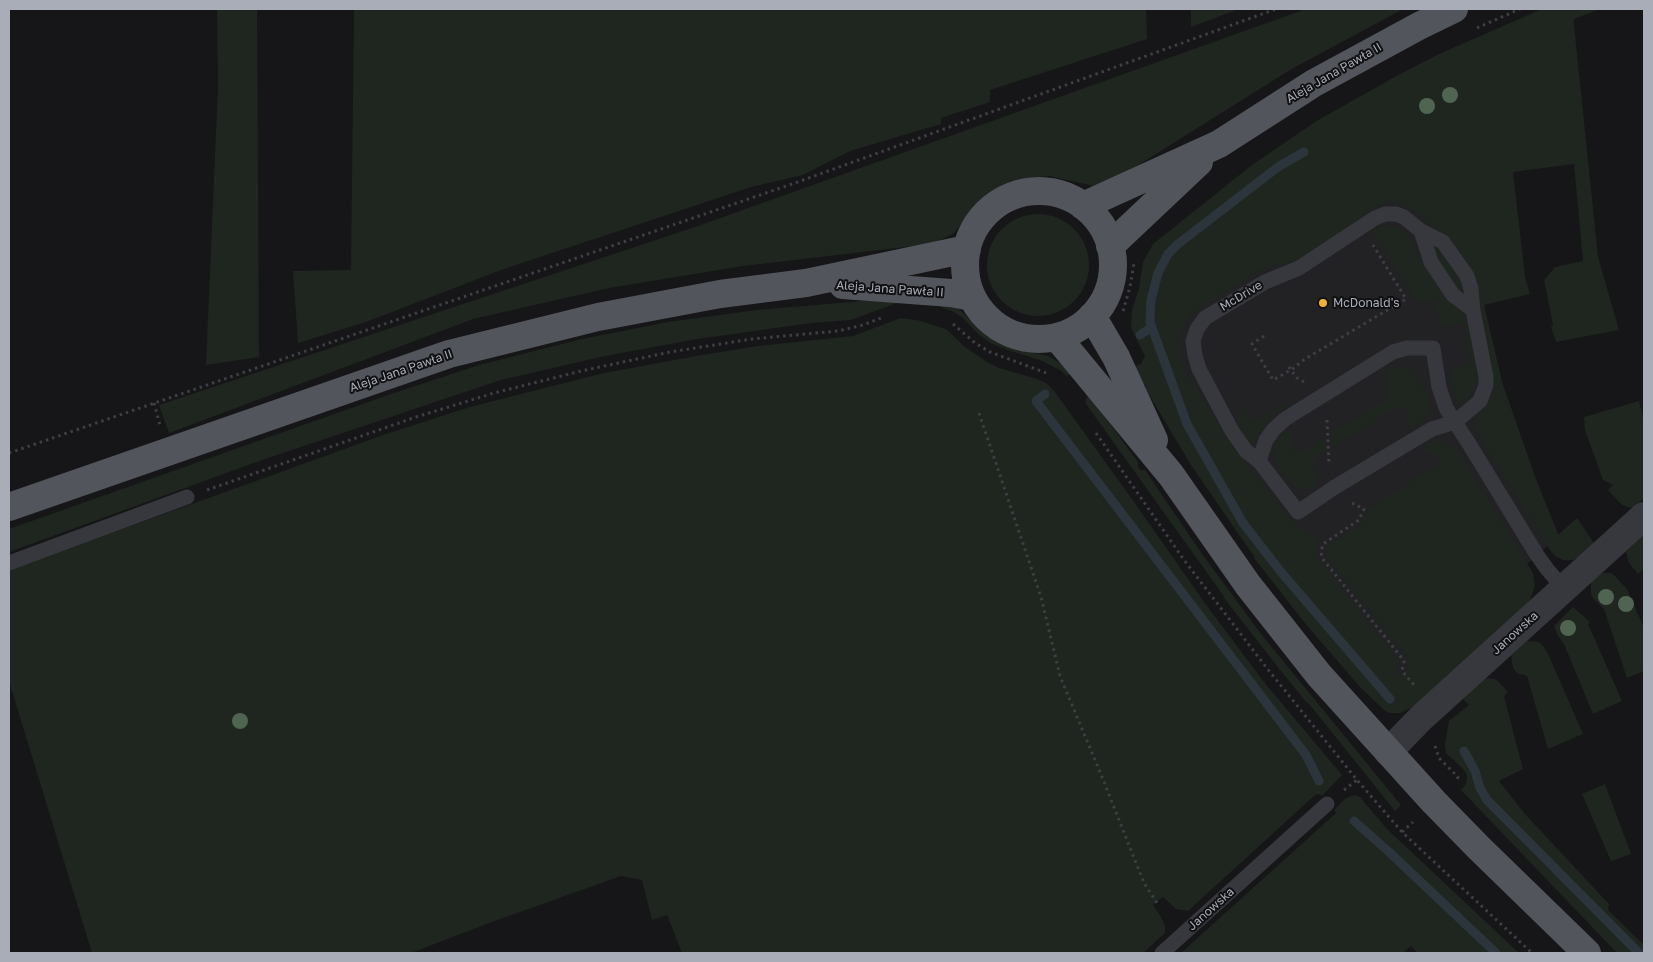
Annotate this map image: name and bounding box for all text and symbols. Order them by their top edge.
street label: Aleja Jana Pawła II [1284,40,1384,106]
street label: Aleja Jana Pawła II [836,278,944,300]
street label: McDrive [1217,278,1265,314]
place label: McDonald's [1333,296,1400,310]
marker: McDonald's [1317,297,1329,309]
street label: Aleja Jana Pawła II [348,347,454,395]
street label: Janowska [1489,608,1541,658]
street label: Janowska [1185,884,1237,934]

